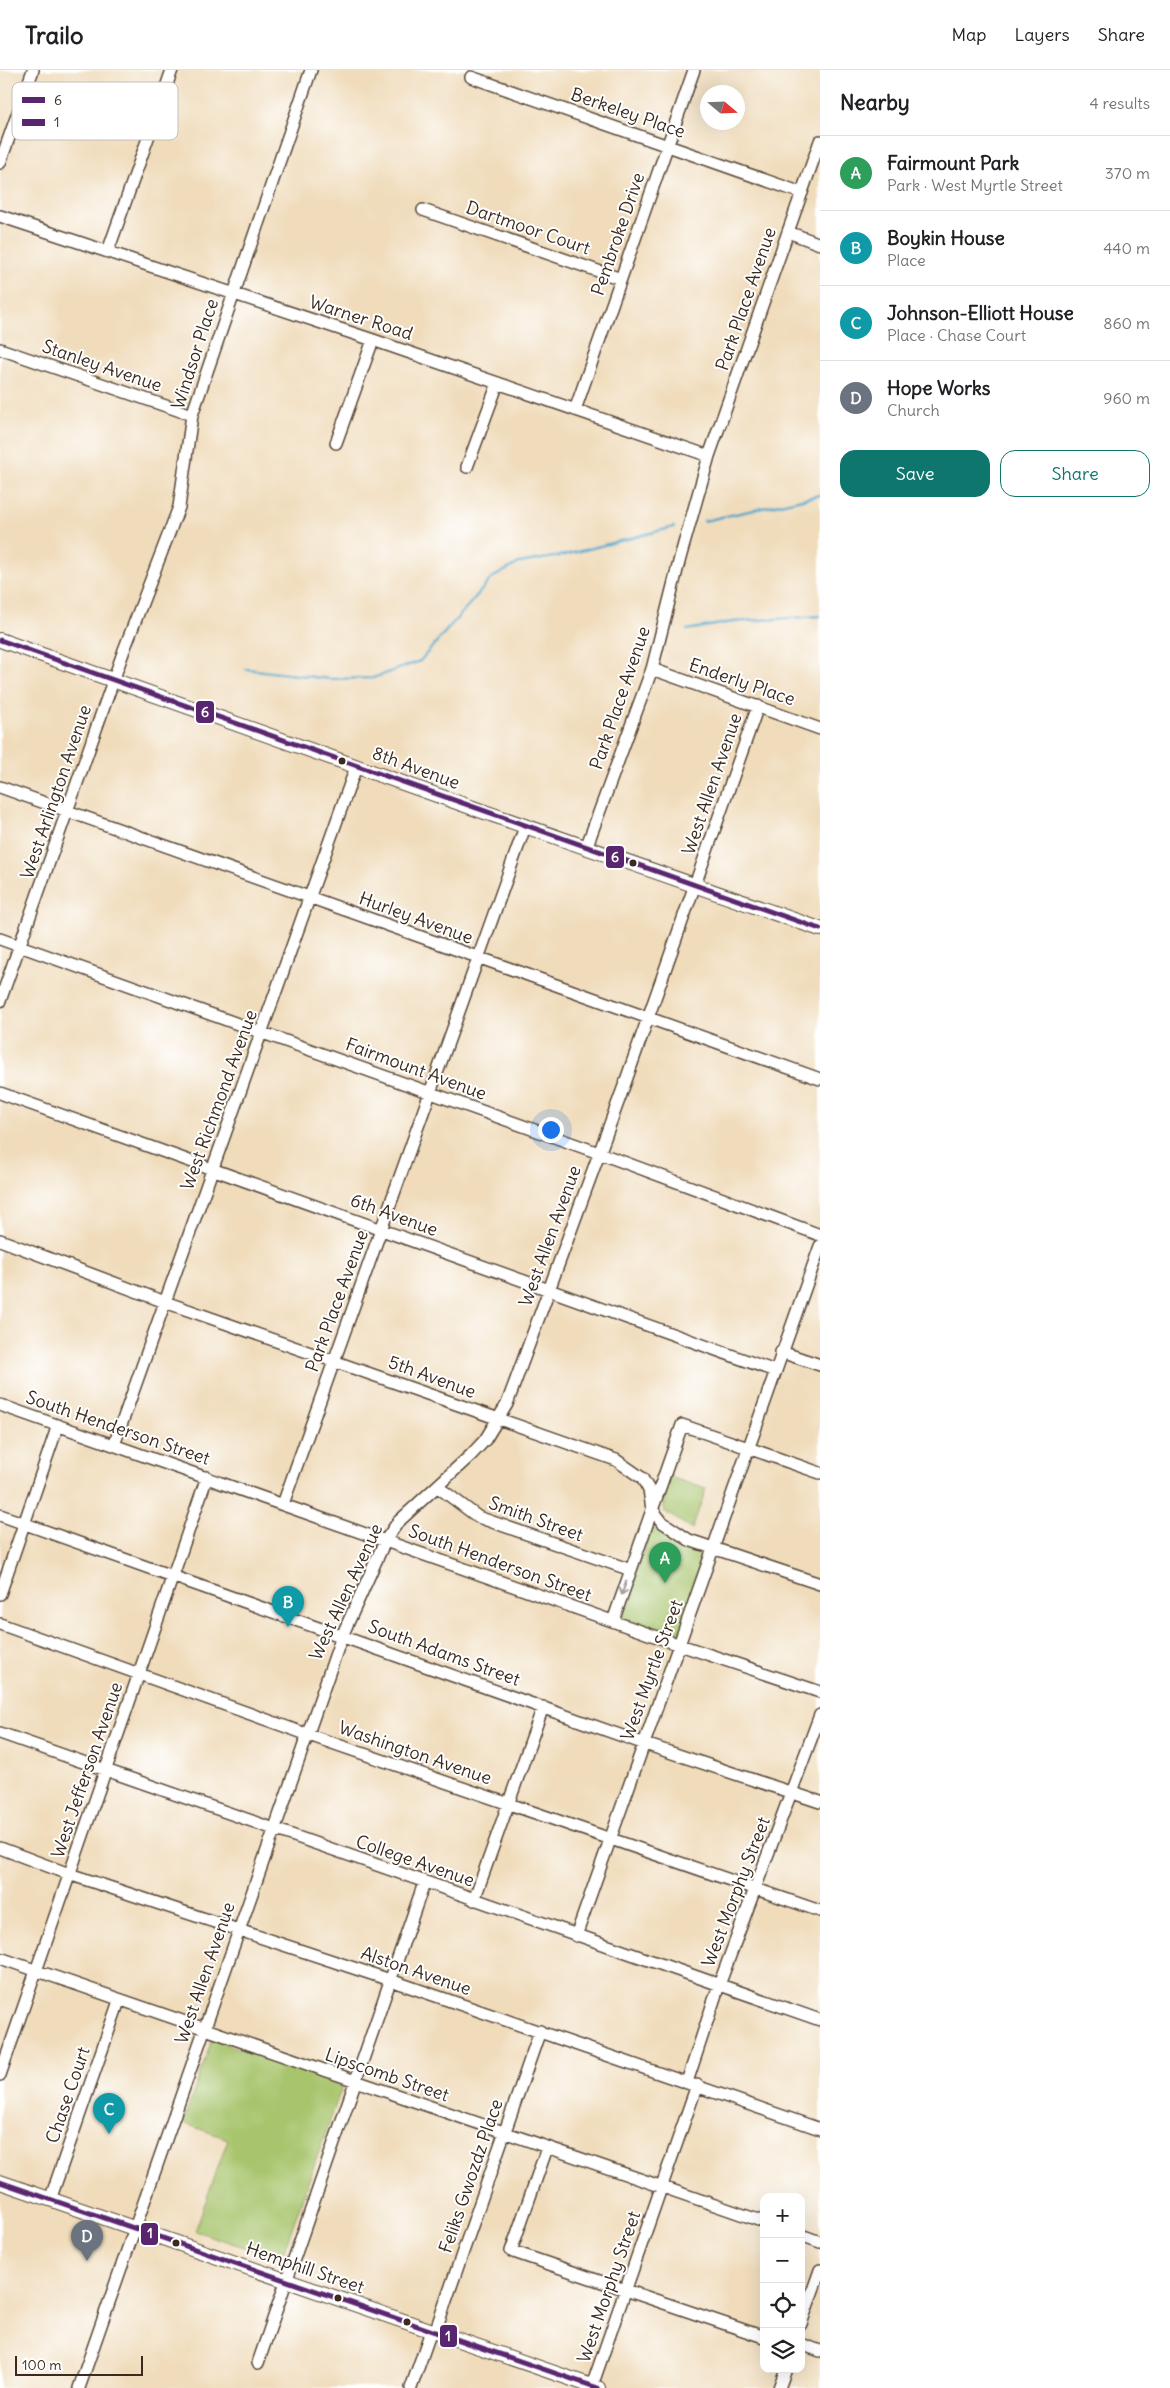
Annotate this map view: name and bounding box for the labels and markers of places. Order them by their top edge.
unlabelled marker [337,756,347,766]
unlabelled marker [628,858,638,868]
pin: A [649,1542,681,1583]
pin: B [272,1586,304,1627]
pin: C [93,2093,125,2134]
pin: D [71,2220,103,2261]
unlabelled marker [171,2238,181,2248]
unlabelled marker [333,2293,343,2303]
unlabelled marker [402,2317,412,2327]

